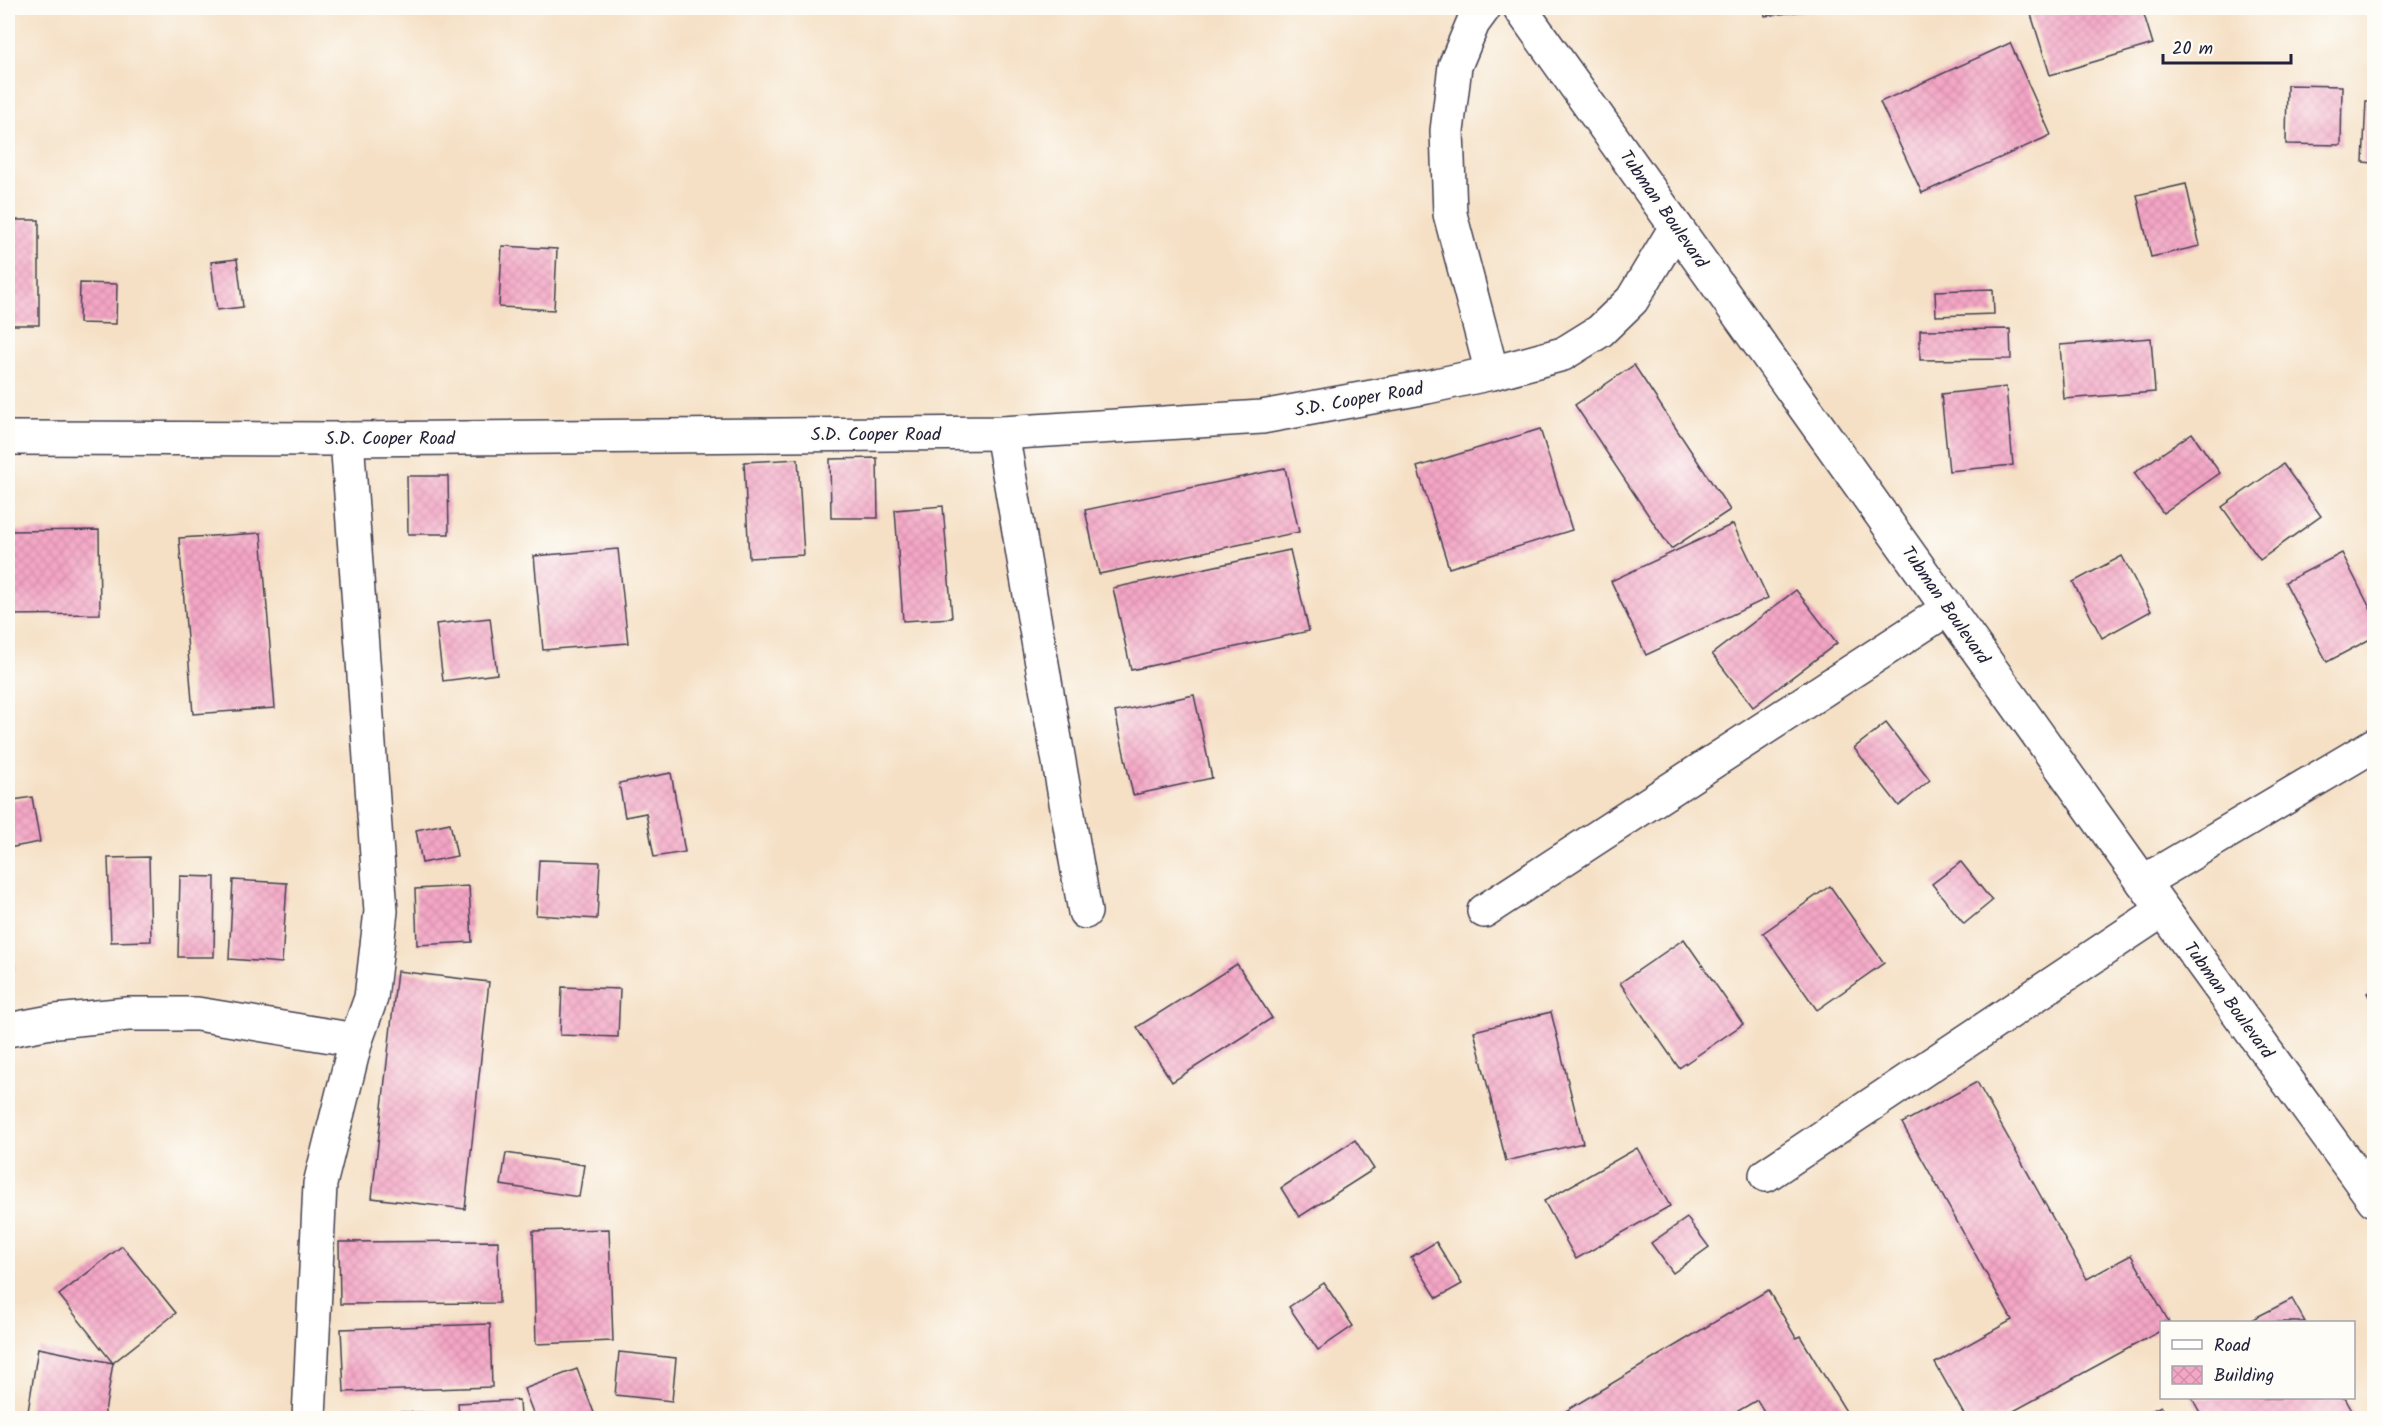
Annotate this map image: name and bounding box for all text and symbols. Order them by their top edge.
scale bar [2163,27,2290,65]
text: 20 m [2172,35,2213,64]
street label: Tubman Boulevard [1611,145,1715,276]
street label: S.D. Cooper Road [1293,375,1427,426]
street label: S.D. Cooper Road [811,421,942,450]
street label: S.D. Cooper Road [325,425,456,454]
street label: Tubman Boulevard [1893,541,1997,672]
street label: Tubman Boulevard [2175,936,2281,1066]
legend [2160,1321,2355,1399]
text: Road [2214,1332,2251,1361]
text: Building [2214,1362,2274,1391]

